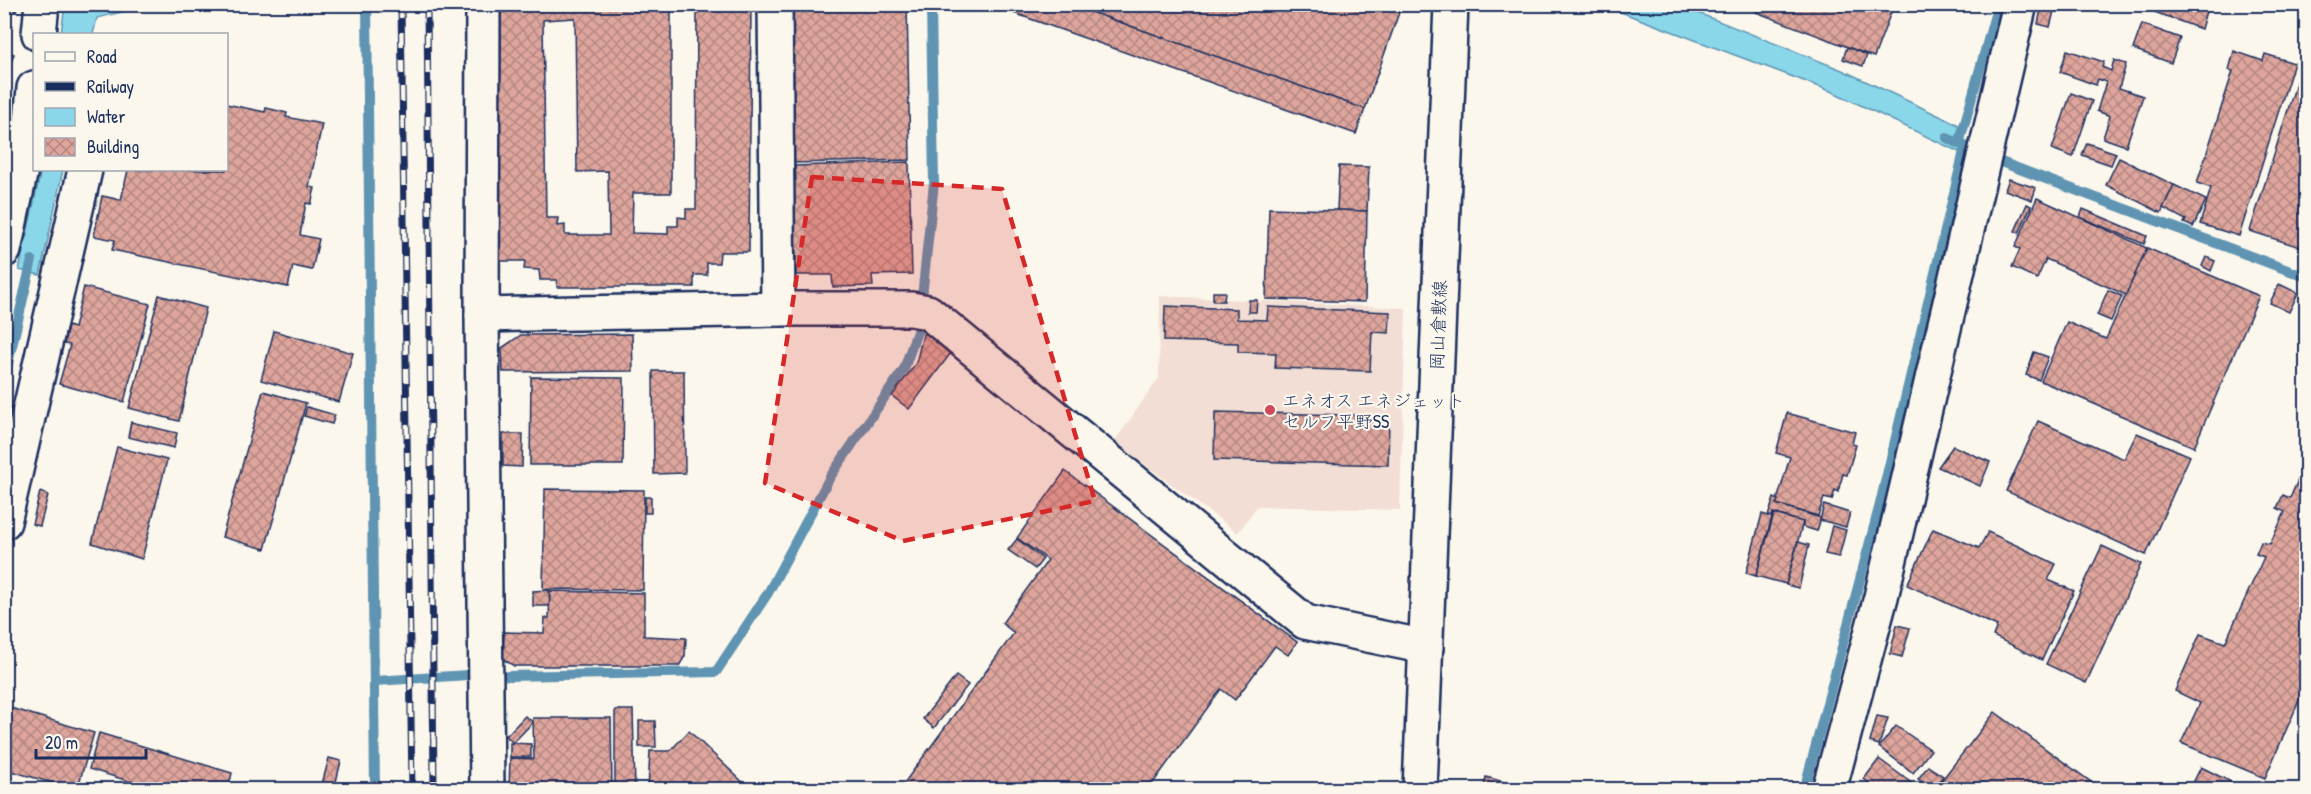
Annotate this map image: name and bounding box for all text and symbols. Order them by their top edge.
legend [33,33,228,171]
text: Road [87,44,117,69]
text: Railway [87,74,134,99]
text: Water [87,104,125,129]
text: Building [87,134,139,159]
street label: 岡山倉敷線 [1424,280,1452,370]
place label: エネオス エネジェット セルフ平野SS [1282,388,1465,434]
marker: エネオス エネジェット セルフ平野SS [1263,403,1277,417]
scale bar [36,722,146,760]
text: 20 m [45,730,78,755]

